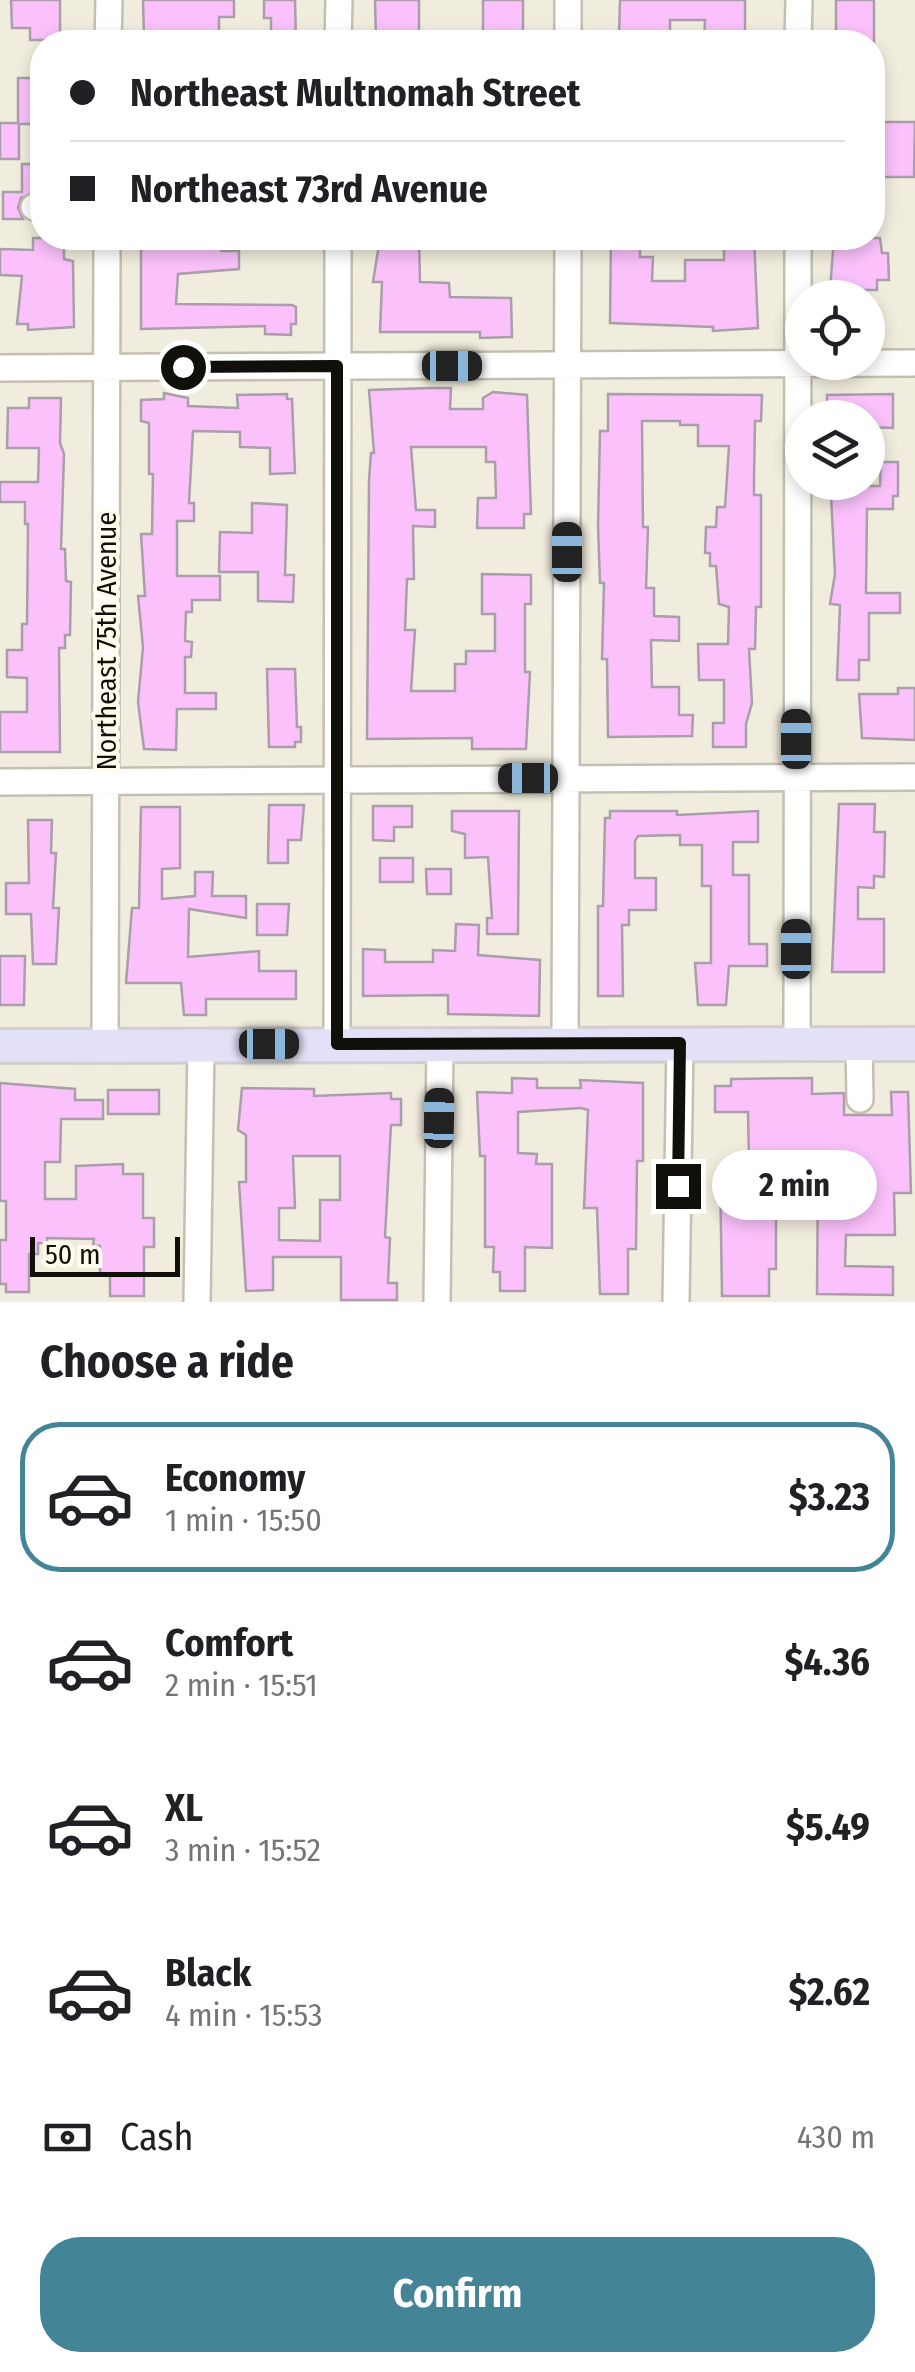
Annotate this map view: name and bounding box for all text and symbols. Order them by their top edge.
text: Northeast Multnomah Street [130,70,580,116]
text: Northeast 73rd Avenue [130,166,488,212]
map controls [785,280,885,500]
button: locate [785,280,885,380]
route start [161,345,206,390]
car [422,351,482,381]
button: layers [785,400,885,500]
street label: Northeast 75th Avenue [90,512,123,770]
car [552,522,582,582]
car [781,709,811,769]
car [498,763,558,793]
car [781,919,811,979]
car [239,1029,299,1059]
car [423,1088,455,1148]
callout: 2 min [713,1151,878,1221]
route end [656,1164,701,1209]
text: 2 min [759,1166,830,1204]
scale bar [30,1232,180,1276]
text: 50 m [45,1238,101,1271]
text: Choose a ride [40,1335,294,1389]
icon: car [45,1452,135,1542]
text: Economy [165,1455,305,1501]
text: $3.23 [789,1474,870,1520]
text: 1 min · 15:50 [165,1501,322,1539]
icon: car [45,1617,135,1707]
text: Comfort [165,1620,293,1666]
text: $4.36 [784,1639,870,1685]
text: 2 min · 15:51 [165,1666,318,1704]
icon: car [45,1782,135,1872]
text: XL [165,1785,203,1831]
text: $5.49 [786,1804,870,1850]
text: 3 min · 15:52 [165,1831,321,1869]
icon: car [45,1947,135,2037]
text: Black [165,1950,251,1996]
text: $2.62 [788,1969,870,2015]
text: 4 min · 15:53 [165,1996,322,2034]
icon: cash [40,2110,95,2165]
text: Cash [120,2114,194,2160]
text: 430 m [797,2118,875,2156]
button: Confirm [40,2237,875,2352]

